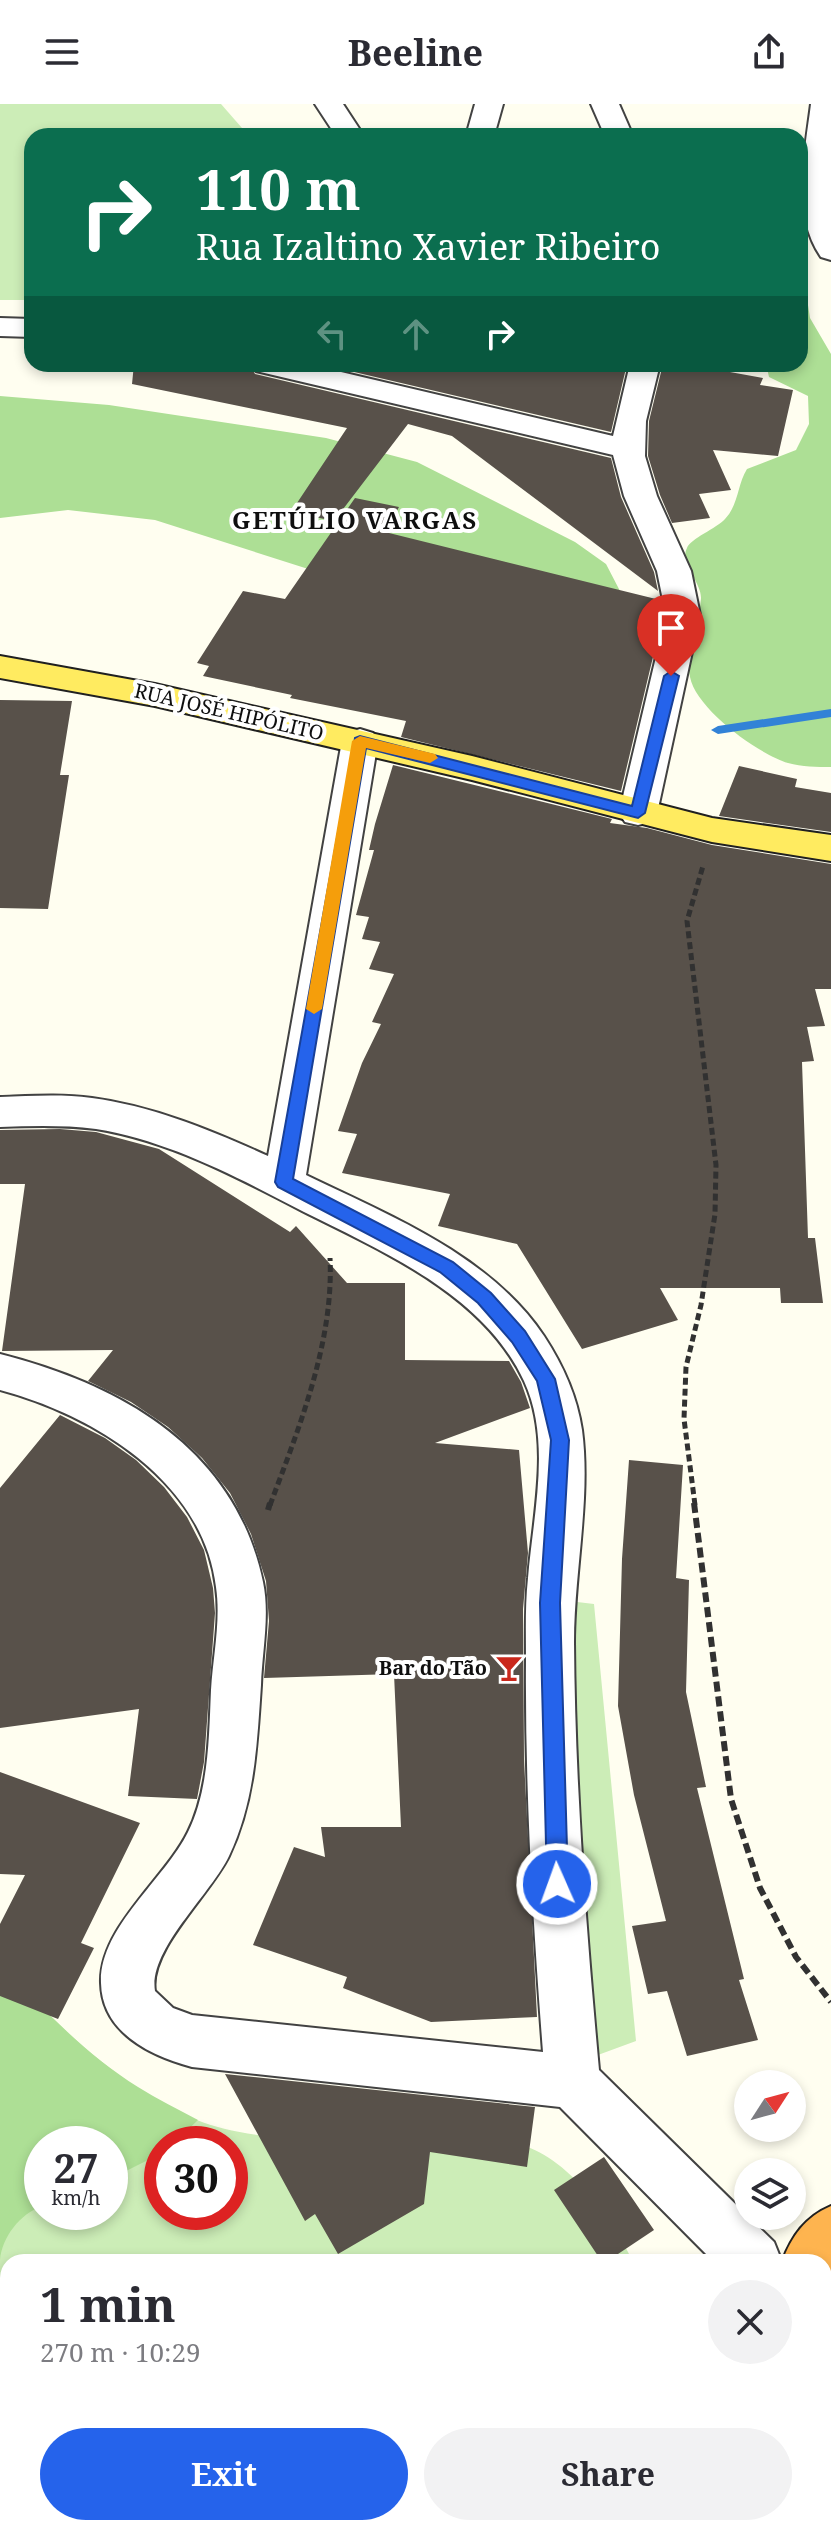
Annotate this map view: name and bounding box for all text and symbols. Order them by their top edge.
text: Beeline [348,28,483,77]
icon: menu [40,30,84,74]
icon: share [747,30,791,74]
text: 110 m [196,150,361,226]
icon: right [64,160,168,264]
text: Rua Izaltino Xavier Ribeiro [196,222,660,271]
icon: left [310,312,354,356]
icon: ahead [394,312,438,356]
icon: right [478,312,522,356]
district label: GETÚLIO VARGAS [232,503,478,536]
pin [637,594,705,676]
icon: arrive [649,606,693,650]
street label: RUA JOSÉ HIPÓLITO [132,677,326,746]
bar icon: Bar do Tão [494,1653,524,1683]
place label: Bar do Tão [379,1654,487,1681]
position arrow [515,1842,599,1926]
north arrow [734,2070,806,2142]
map controls [734,2070,806,2230]
speed limit sign: 30 [144,2126,248,2230]
text: 27 [53,2140,99,2195]
button: layers [734,2158,806,2230]
text: km/h [51,2184,101,2211]
text: 1 min [40,2271,176,2336]
button: close [708,2280,792,2364]
text: 270 m · 10:29 [40,2334,201,2370]
button: Exit [40,2428,408,2520]
button: Share [424,2428,792,2520]

